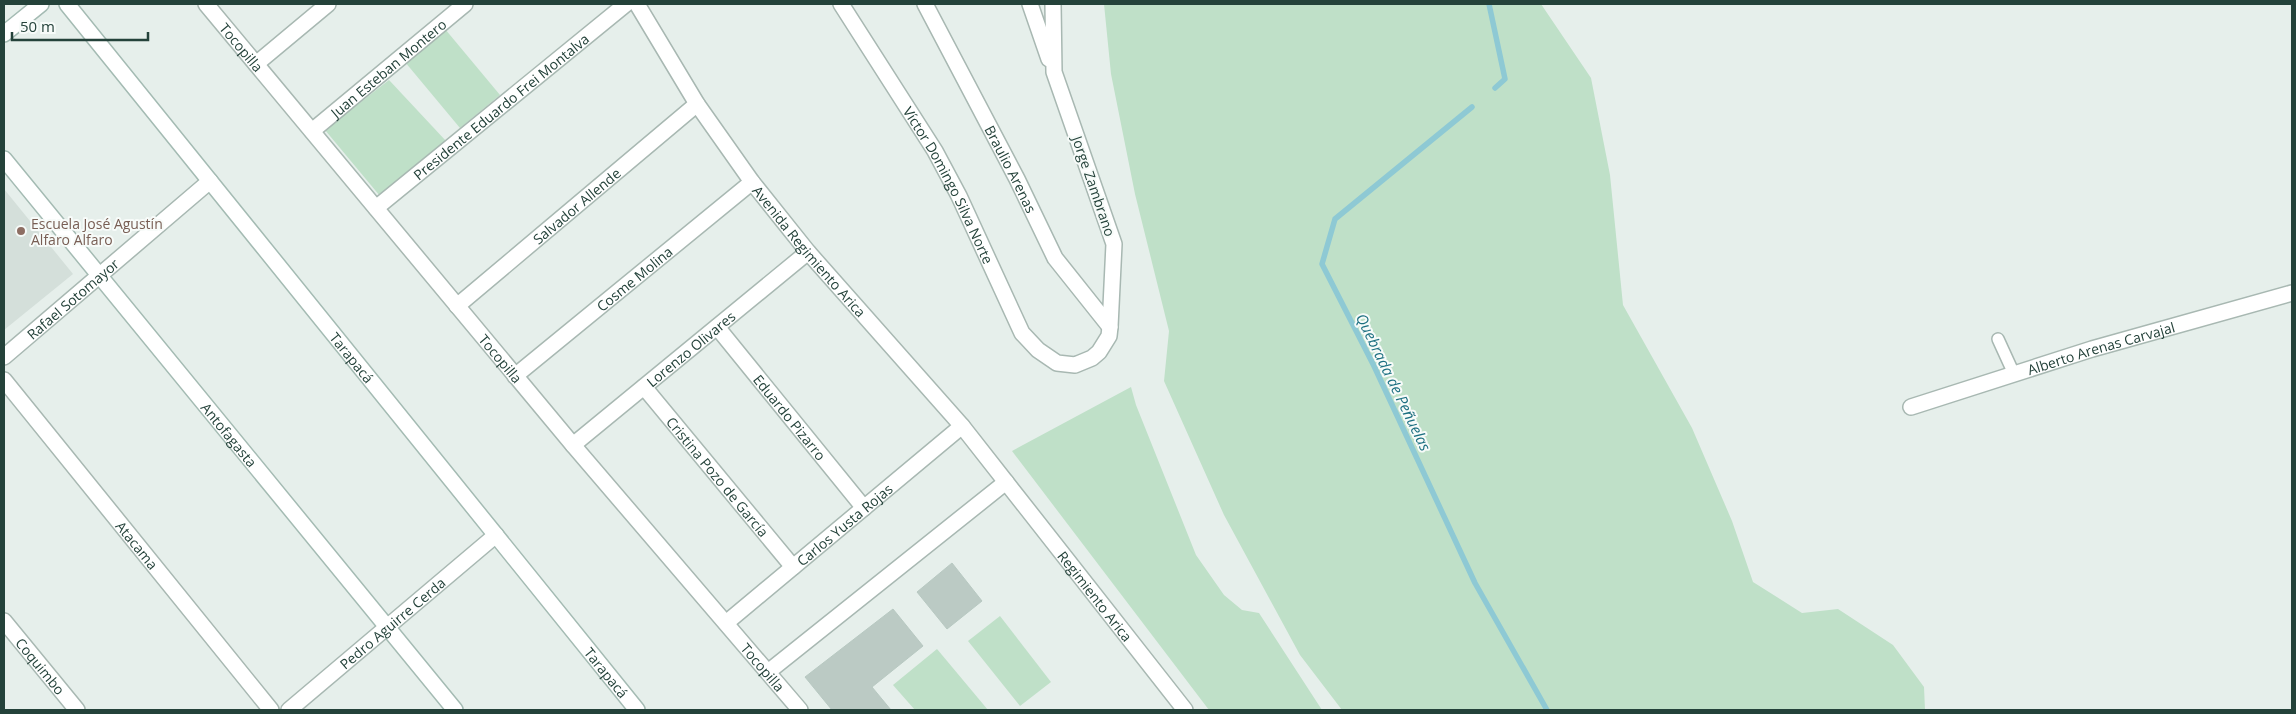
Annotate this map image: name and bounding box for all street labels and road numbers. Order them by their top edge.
street label: Juan Esteban Montero [325,14,450,123]
street label: Tocopilla [216,19,268,76]
street label: Presidente Eduardo Frei Montalva [409,29,593,184]
street label: Víctor Domingo Silva Norte [899,103,998,267]
street label: Braulio Arenas [981,122,1041,216]
street label: Jorge Zambrano [1067,131,1120,239]
street label: Salvador Allende [529,163,624,248]
street label: Avenida Regimiento Arica [749,181,870,321]
street label: Cosme Molina [592,242,676,315]
street label: Rafael Sotomayor [22,254,123,343]
street label: Lorenzo Olivares [642,306,739,391]
street label: Alberto Arenas Carvajal [2025,317,2177,379]
street label: Tarapacá [326,328,378,387]
street label: Tocopilla [475,330,527,387]
street label: Eduardo Pizarro [750,370,831,464]
street label: Antofagasta [197,398,262,471]
street label: Cristina Pozo de García [663,412,773,540]
street label: Carlos Yusta Rojas [792,479,896,570]
street label: Atacama [112,517,163,573]
street label: Regimiento Arica [1054,547,1137,645]
street label: Pedro Aguirre Cerda [335,573,449,673]
street label: Coquimbo [12,634,70,698]
street label: Tocopilla [737,639,789,695]
street label: Tarapacá [580,643,633,702]

